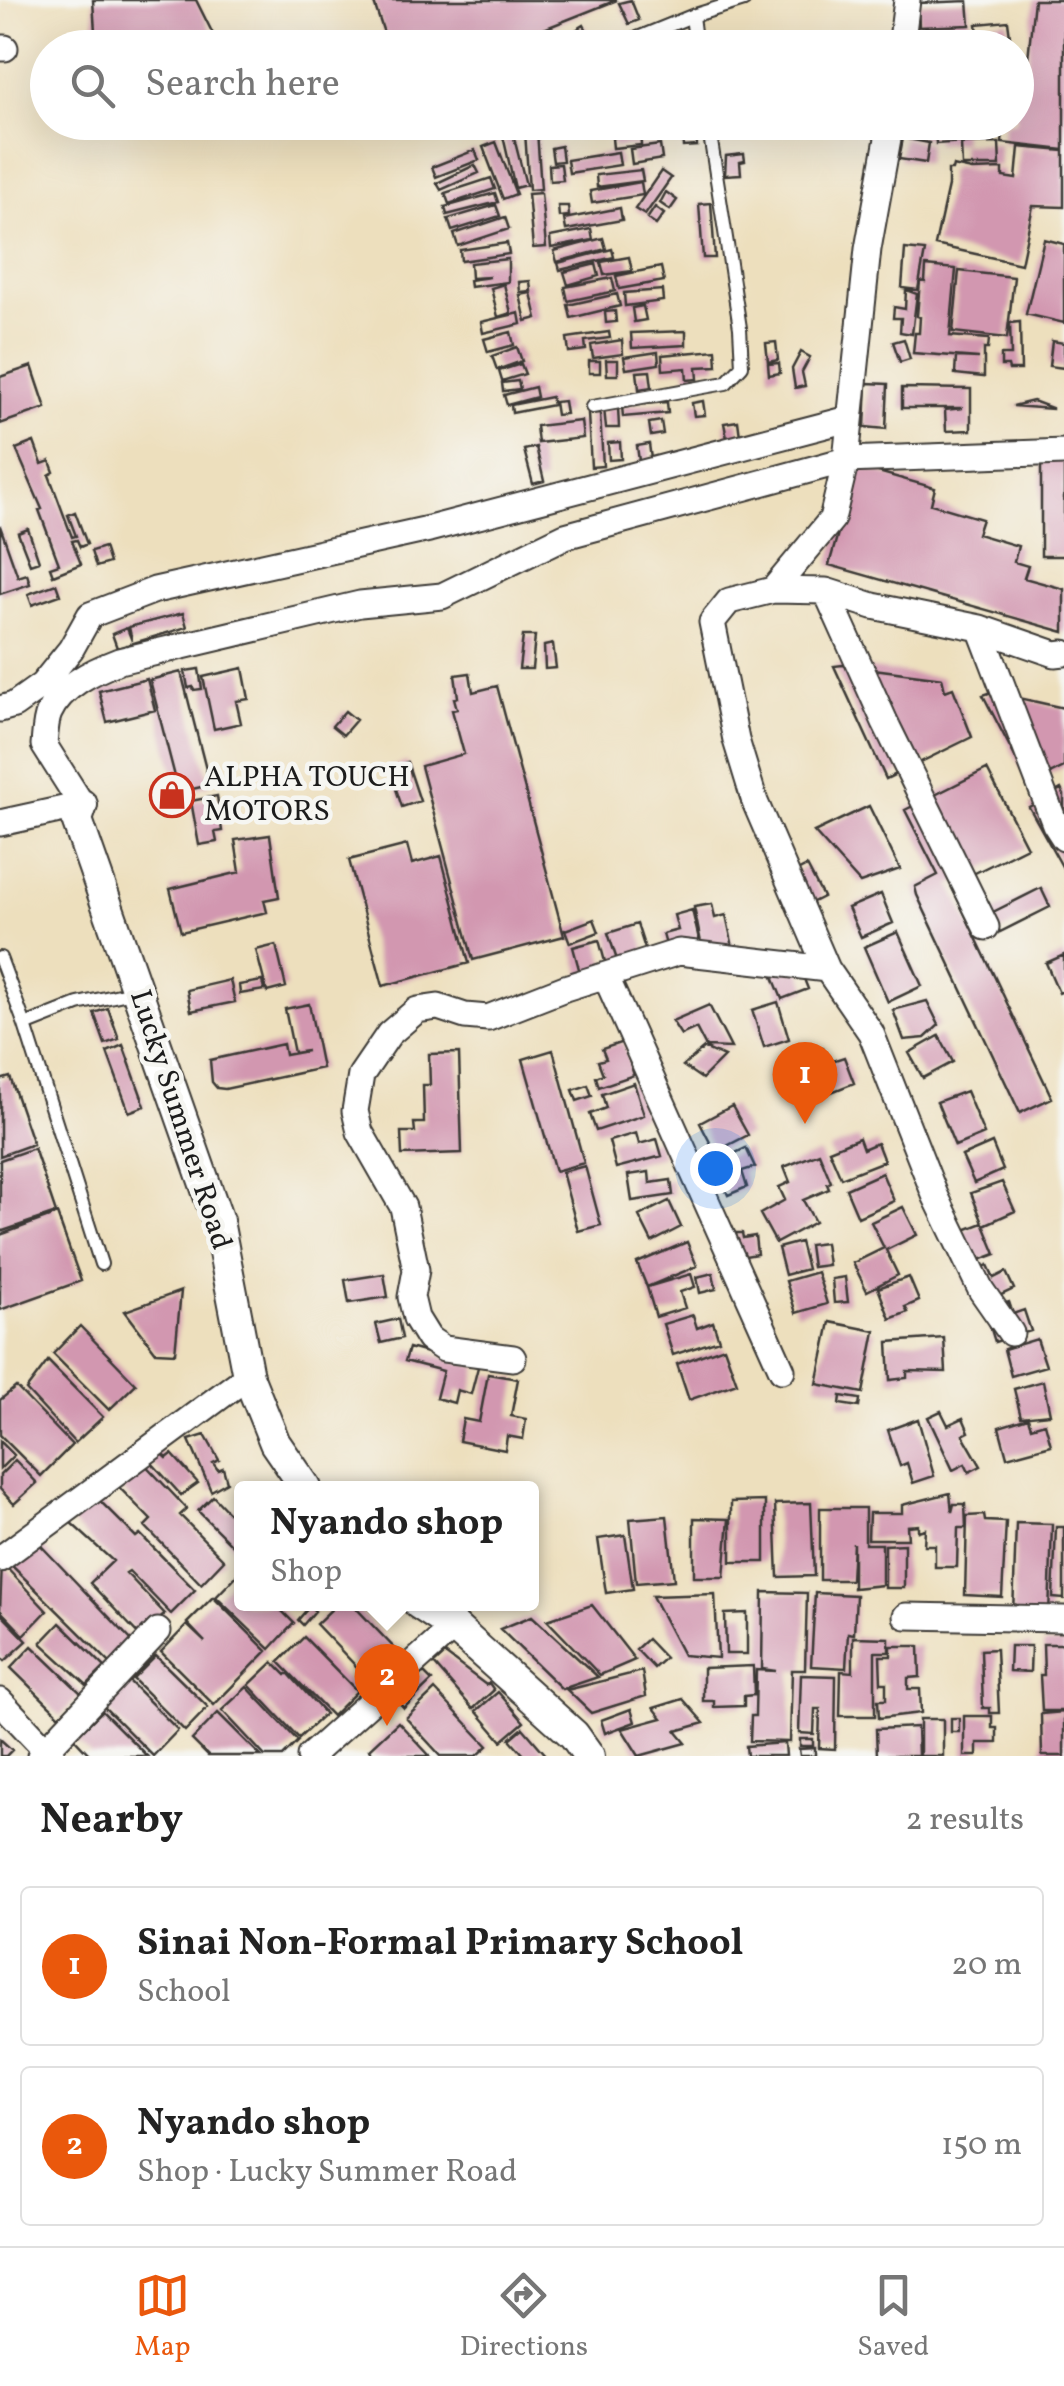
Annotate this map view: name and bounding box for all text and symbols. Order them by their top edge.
search box [30,30,1034,140]
icon: search [65,58,120,113]
text: Search here [145,59,340,112]
place label: ALPHA TOUCH MOTORS [204,757,410,833]
shop icon: ALPHA TOUCH MOTORS [149,772,195,818]
street label: Lucky Summer Road [118,985,242,1255]
pin: 1 [772,1042,838,1124]
your location [690,1143,741,1194]
popup [234,1481,539,1611]
text: Nyando shop [270,1498,503,1551]
text: Shop [270,1551,342,1595]
pin: 2 [354,1644,420,1726]
text: Nearby [40,1792,183,1851]
text: 2 results [906,1799,1024,1843]
text: Sinai Non-Formal Primary School [137,1918,744,1971]
text: 1 [68,1944,81,1988]
text: 20 m [951,1944,1022,1988]
text: School [137,1971,231,2015]
text: Nyando shop [137,2098,370,2151]
text: 2 [66,2124,83,2168]
text: 150 m [941,2124,1022,2168]
text: Shop · Lucky Summer Road [137,2151,517,2195]
tab: Map [135,2268,191,2367]
tab: Directions [460,2268,588,2367]
tab: Saved [857,2268,929,2367]

